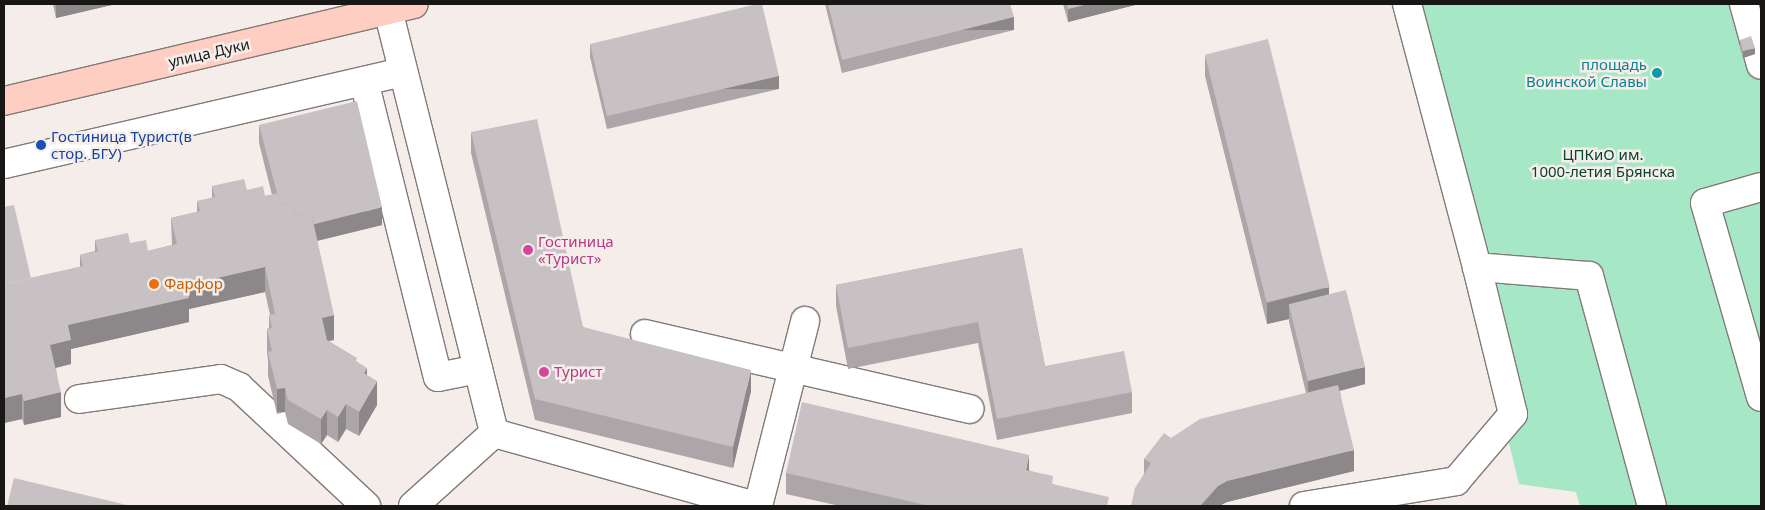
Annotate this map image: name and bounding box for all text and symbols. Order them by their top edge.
street label: улица Дуки [167,35,251,71]
place label: площадь Воинской Славы [1526,55,1647,90]
marker: площадь Воинской Славы [1651,67,1663,79]
place label: Гостиница Турист(в стор. БГУ) [51,127,192,162]
marker: Гостиница Турист(в стор. БГУ) [35,139,47,151]
park label: ЦПКиО им. 1000-летия Брянска [1531,145,1675,180]
place label: Гостиница «Турист» [538,232,614,267]
marker: Гостиница «Турист» [522,244,534,256]
place label: Фарфор [164,275,223,293]
marker: Фарфор [148,278,160,290]
place label: Турист [554,363,602,381]
marker: Турист [538,366,550,378]

